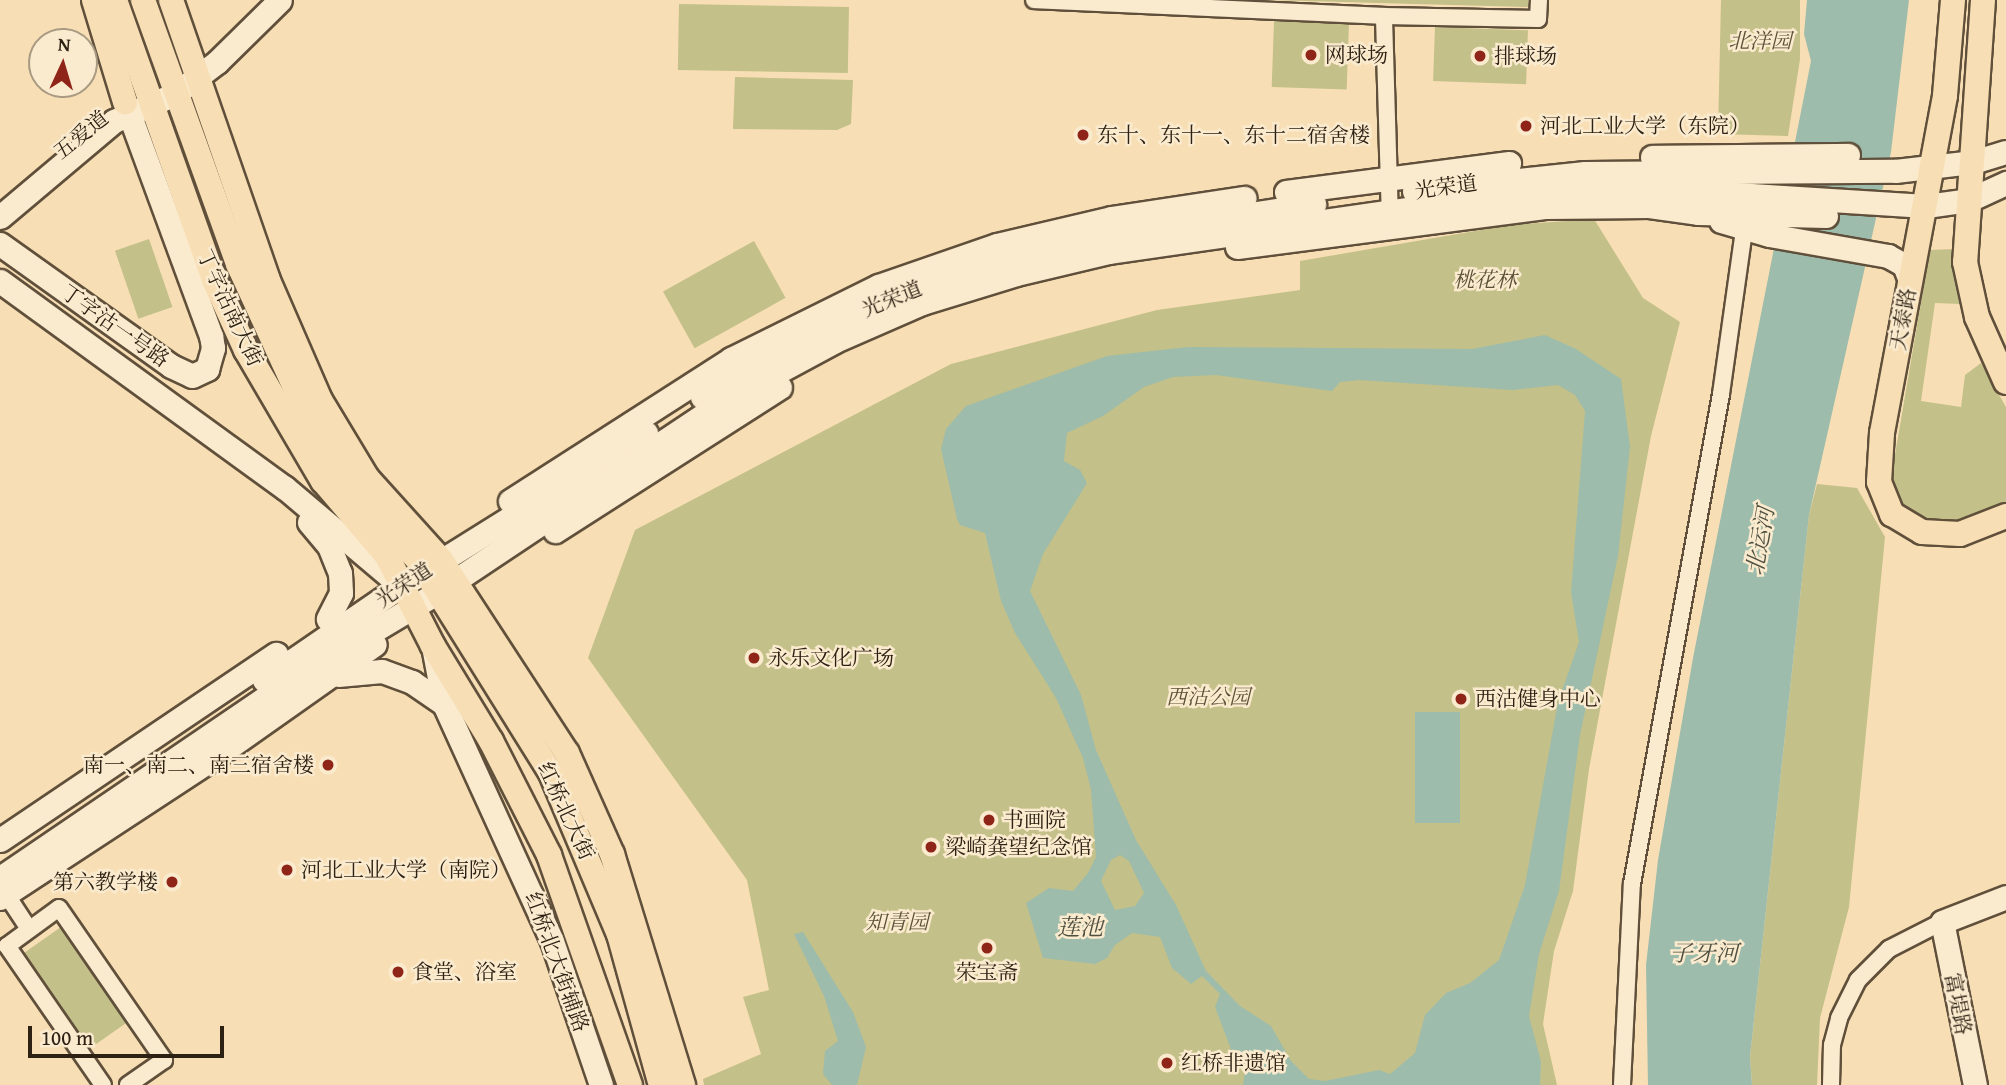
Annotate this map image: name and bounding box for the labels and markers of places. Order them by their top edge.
place label: 网球场 [1325,42,1388,68]
place label: 排球场 [1494,43,1557,69]
marker: 网球场 [1303,47,1319,63]
marker: 排球场 [1472,48,1488,64]
place label: 河北工业大学（东院） [1540,113,1750,139]
marker: 河北工业大学（东院） [1518,118,1534,134]
place label: 东十、东十一、东十二宿舍楼 [1097,122,1370,148]
marker: 东十、东十一、东十二宿舍楼 [1075,127,1091,143]
place label: 永乐文化广场 [768,645,894,671]
marker: 永乐文化广场 [746,650,762,666]
place label: 西沽健身中心 [1475,686,1601,712]
marker: 西沽健身中心 [1453,691,1469,707]
place label: 南一、南二、南三宿舍楼 [83,752,314,778]
marker: 南一、南二、南三宿舍楼 [320,757,336,773]
place label: 书画院 [1003,807,1066,833]
marker: 书画院 [981,812,997,828]
place label: 梁崎龚望纪念馆 [945,834,1092,860]
marker: 梁崎龚望纪念馆 [923,839,939,855]
place label: 河北工业大学（南院） [301,857,511,883]
marker: 河北工业大学（南院） [279,862,295,878]
place label: 第六教学楼 [53,869,158,895]
marker: 第六教学楼 [164,874,180,890]
marker: 荣宝斋 [979,940,995,956]
place label: 食堂、浴室 [412,959,517,985]
place label: 荣宝斋 [956,959,1018,985]
marker: 食堂、浴室 [390,964,406,980]
place label: 红桥非遗馆 [1181,1050,1286,1076]
marker: 红桥非遗馆 [1159,1055,1175,1071]

